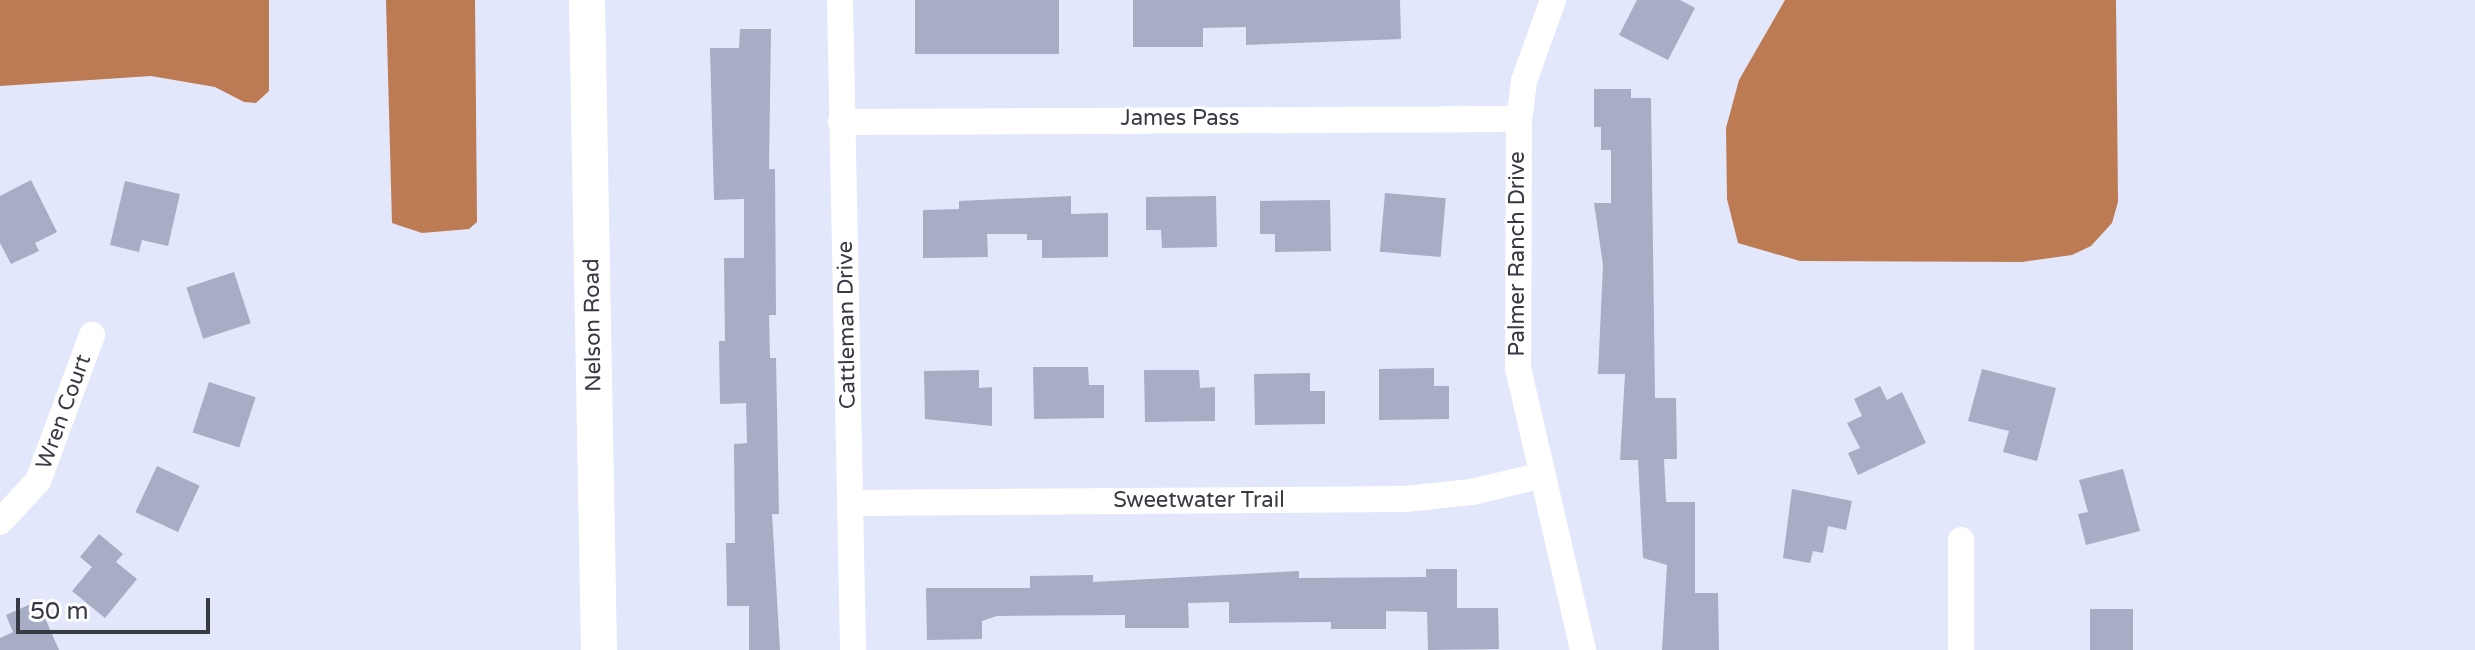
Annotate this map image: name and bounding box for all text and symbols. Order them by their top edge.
street label: James Pass [1120,106,1240,132]
street label: Palmer Ranch Drive [1505,151,1531,357]
street label: Cattleman Drive [832,241,862,409]
street label: Nelson Road [579,258,607,392]
street label: Wren Court [31,351,97,473]
street label: Sweetwater Trail [1113,488,1285,514]
scale bar [20,582,214,632]
text: 50 m [30,597,88,626]

